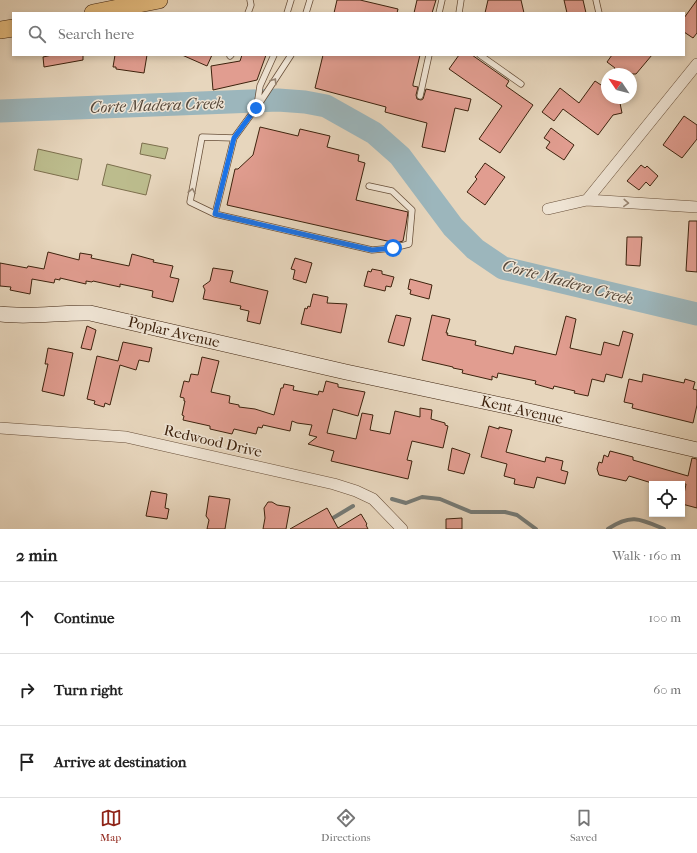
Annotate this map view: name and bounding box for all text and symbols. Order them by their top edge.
search box [12,12,685,56]
icon: search [26,23,48,45]
text: Search here [58,25,134,43]
north arrow [601,68,637,104]
one-way arrow [269,79,276,86]
water label: Corte Madera Creek [89,93,225,117]
route end [247,99,265,117]
one-way arrow [188,187,196,194]
one-way arrow [623,198,629,207]
route start [384,239,402,257]
water label: Corte Madera Creek [501,255,635,309]
street label: Poplar Avenue [126,313,222,351]
street label: Kent Avenue [479,392,565,428]
street label: Redwood Drive [162,421,264,461]
map controls [649,481,685,517]
button: locate [649,481,685,517]
text: 2 min [16,545,57,565]
text: Walk · 160 m [612,548,681,563]
icon: ahead [16,607,38,629]
text: Continue [54,609,114,627]
text: 100 m [648,610,681,625]
icon: right [16,679,38,701]
text: Turn right [54,681,123,699]
text: 60 m [653,682,681,697]
icon: arrive [16,751,38,773]
text: Arrive at destination [54,753,186,771]
tab: Map [100,807,122,844]
tab: Directions [321,807,371,844]
tab: Saved [570,807,597,844]

